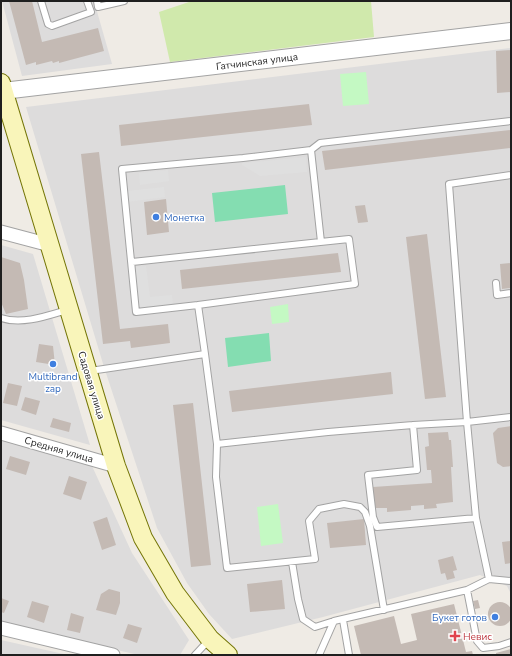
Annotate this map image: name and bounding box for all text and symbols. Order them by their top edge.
street label: Гатчинская улица [215,50,299,74]
place label: Монетка [164,211,205,225]
marker: Монетка [151,212,161,222]
street label: Садовая улица [74,350,108,421]
marker: Multibrand zap [48,359,58,369]
place label: Multibrand zap [28,370,78,396]
street label: Средняя улица [23,433,95,466]
place label: Букет готов [432,611,488,625]
marker: Букет готов [490,612,500,622]
place label: Невис [463,630,492,644]
marker: Невис [450,631,460,641]

